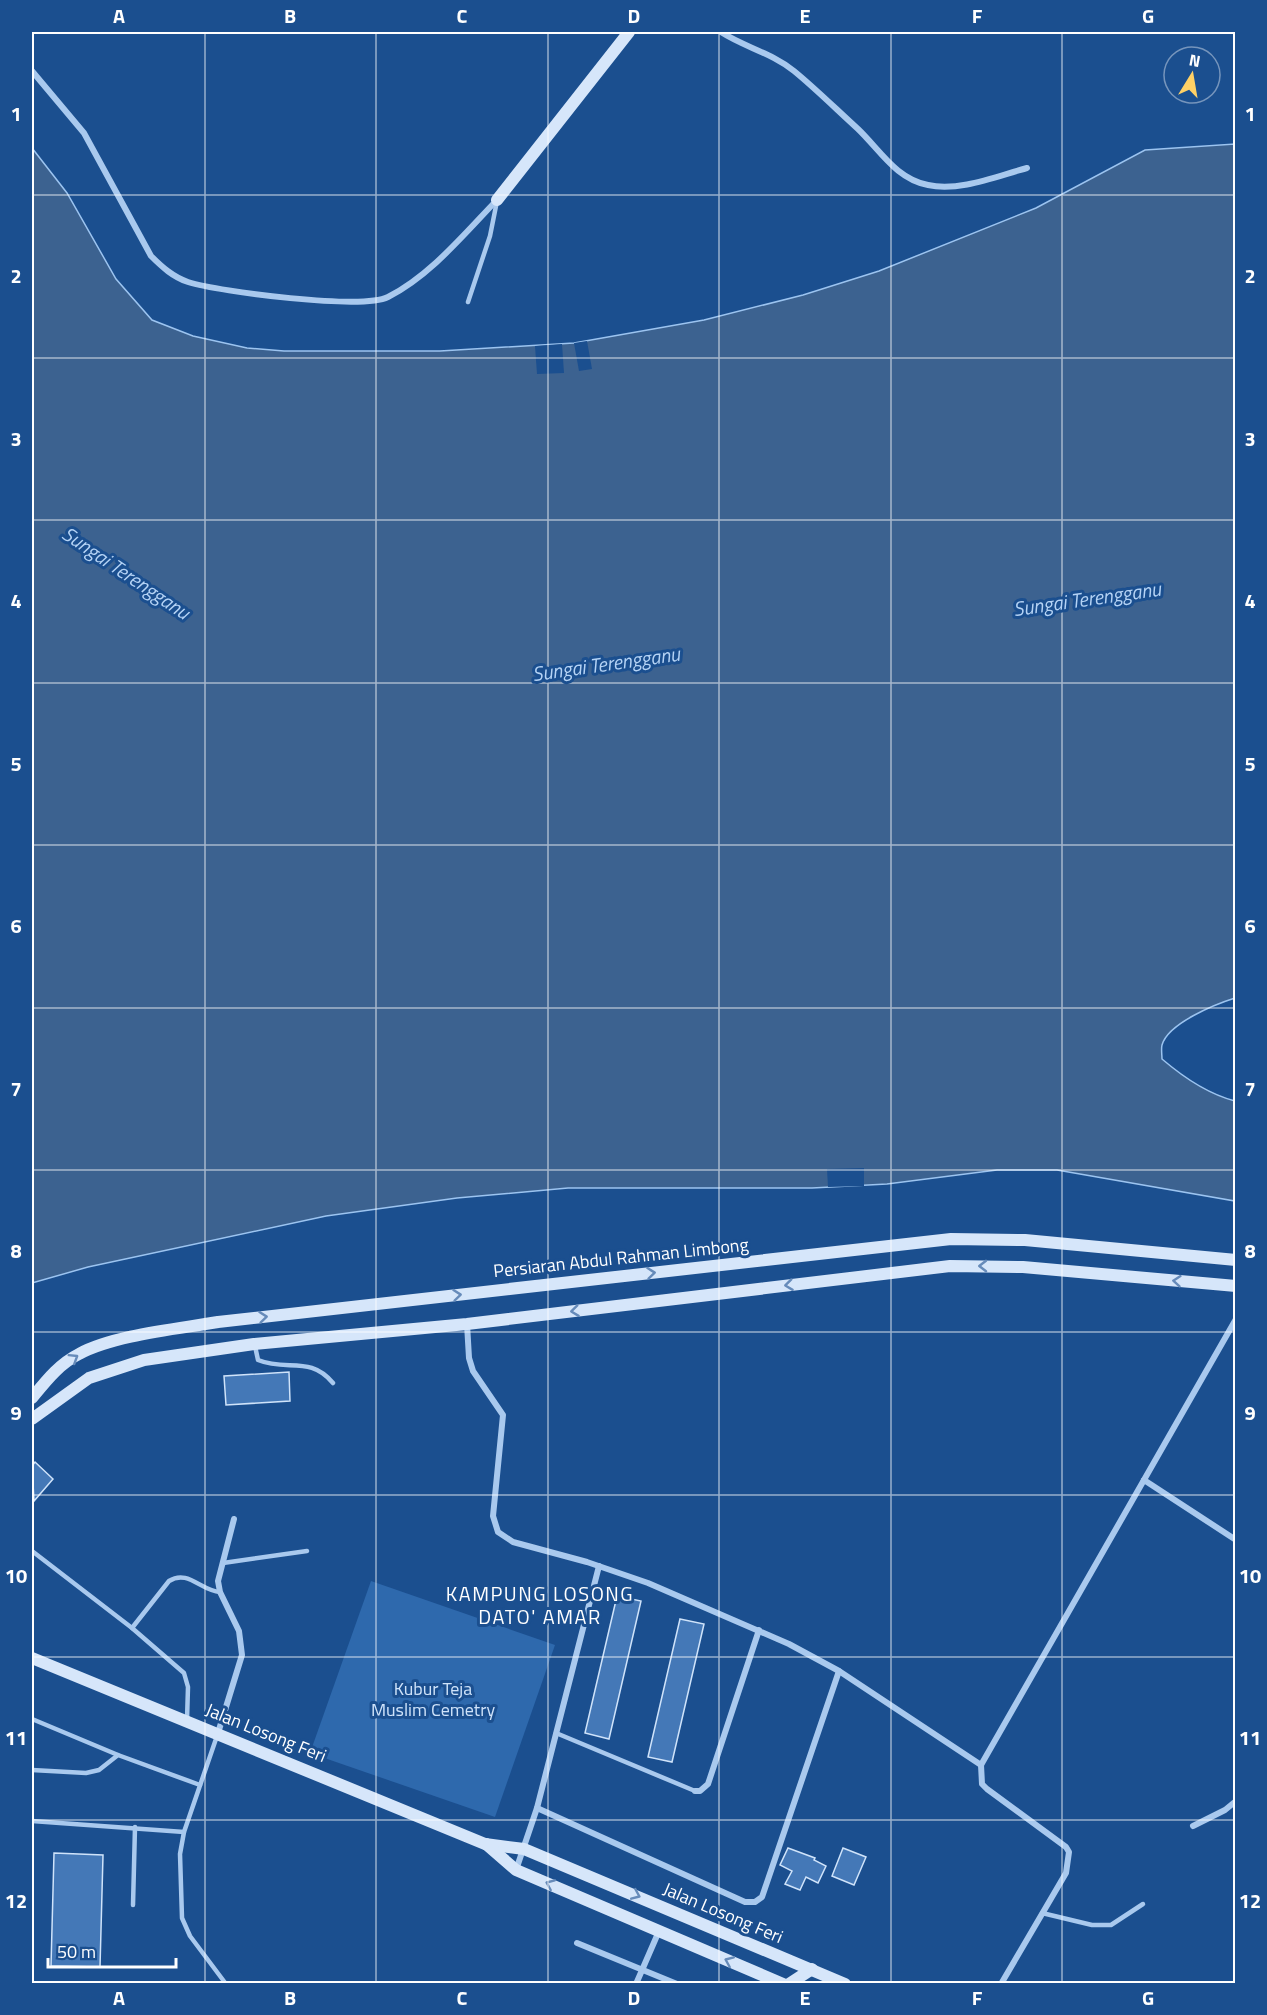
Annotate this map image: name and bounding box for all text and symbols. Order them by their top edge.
text: A [113,0,125,31]
text: B [284,0,296,31]
text: C [457,0,468,31]
text: D [628,0,640,31]
text: E [799,0,811,31]
text: F [972,0,983,31]
text: G [1142,0,1154,31]
north arrow [1162,45,1222,105]
text: N [1187,47,1203,73]
text: 1 [10,98,22,129]
text: 1 [1244,98,1256,129]
text: 2 [10,260,22,291]
text: 2 [1244,260,1256,291]
text: 3 [10,423,22,454]
text: 3 [1244,423,1256,454]
water label: Sungai Terengganu [56,518,197,628]
water label: Sungai Terengganu [1011,573,1164,624]
text: 4 [10,585,22,616]
text: 4 [1244,585,1256,616]
water label: Sungai Terengganu [530,638,683,689]
text: 5 [10,748,22,779]
text: 5 [1244,748,1256,779]
text: 6 [10,910,22,941]
text: 6 [1244,910,1256,941]
text: 7 [10,1073,22,1104]
text: 7 [1244,1073,1256,1104]
street label: Persiaran Abdul Rahman Limbong [492,1231,750,1284]
text: 8 [10,1235,22,1266]
text: 8 [1244,1235,1256,1266]
one-way arrow [978,1260,987,1272]
one-way arrow [646,1267,655,1280]
one-way arrow [1173,1275,1182,1288]
one-way arrow [784,1279,794,1291]
one-way arrow [452,1289,461,1302]
one-way arrow [570,1304,579,1317]
one-way arrow [259,1311,268,1324]
one-way arrow [67,1354,78,1365]
text: 9 [10,1397,22,1428]
text: 9 [1244,1397,1256,1428]
text: 10 [5,1560,27,1591]
text: 10 [1239,1560,1261,1591]
district label: KAMPUNG LOSONG DATO' AMAR [446,1578,634,1632]
park label: Kubur Teja Muslim Cemetry [371,1675,495,1723]
street label: Jalan Losong Feri [202,1696,331,1769]
text: 11 [5,1722,27,1753]
text: 11 [1239,1722,1261,1753]
street label: Jalan Losong Feri [659,1875,787,1950]
one-way arrow [545,1880,556,1892]
text: 12 [5,1885,27,1916]
text: 12 [1239,1885,1261,1916]
one-way arrow [629,1888,640,1900]
scale bar [48,1931,176,1969]
text: 50 m [57,1938,96,1965]
one-way arrow [724,1956,735,1968]
text: A [113,1982,125,2013]
text: B [284,1982,296,2013]
text: C [457,1982,468,2013]
text: D [628,1982,640,2013]
text: E [799,1982,811,2013]
text: F [972,1982,983,2013]
text: G [1142,1982,1154,2013]

